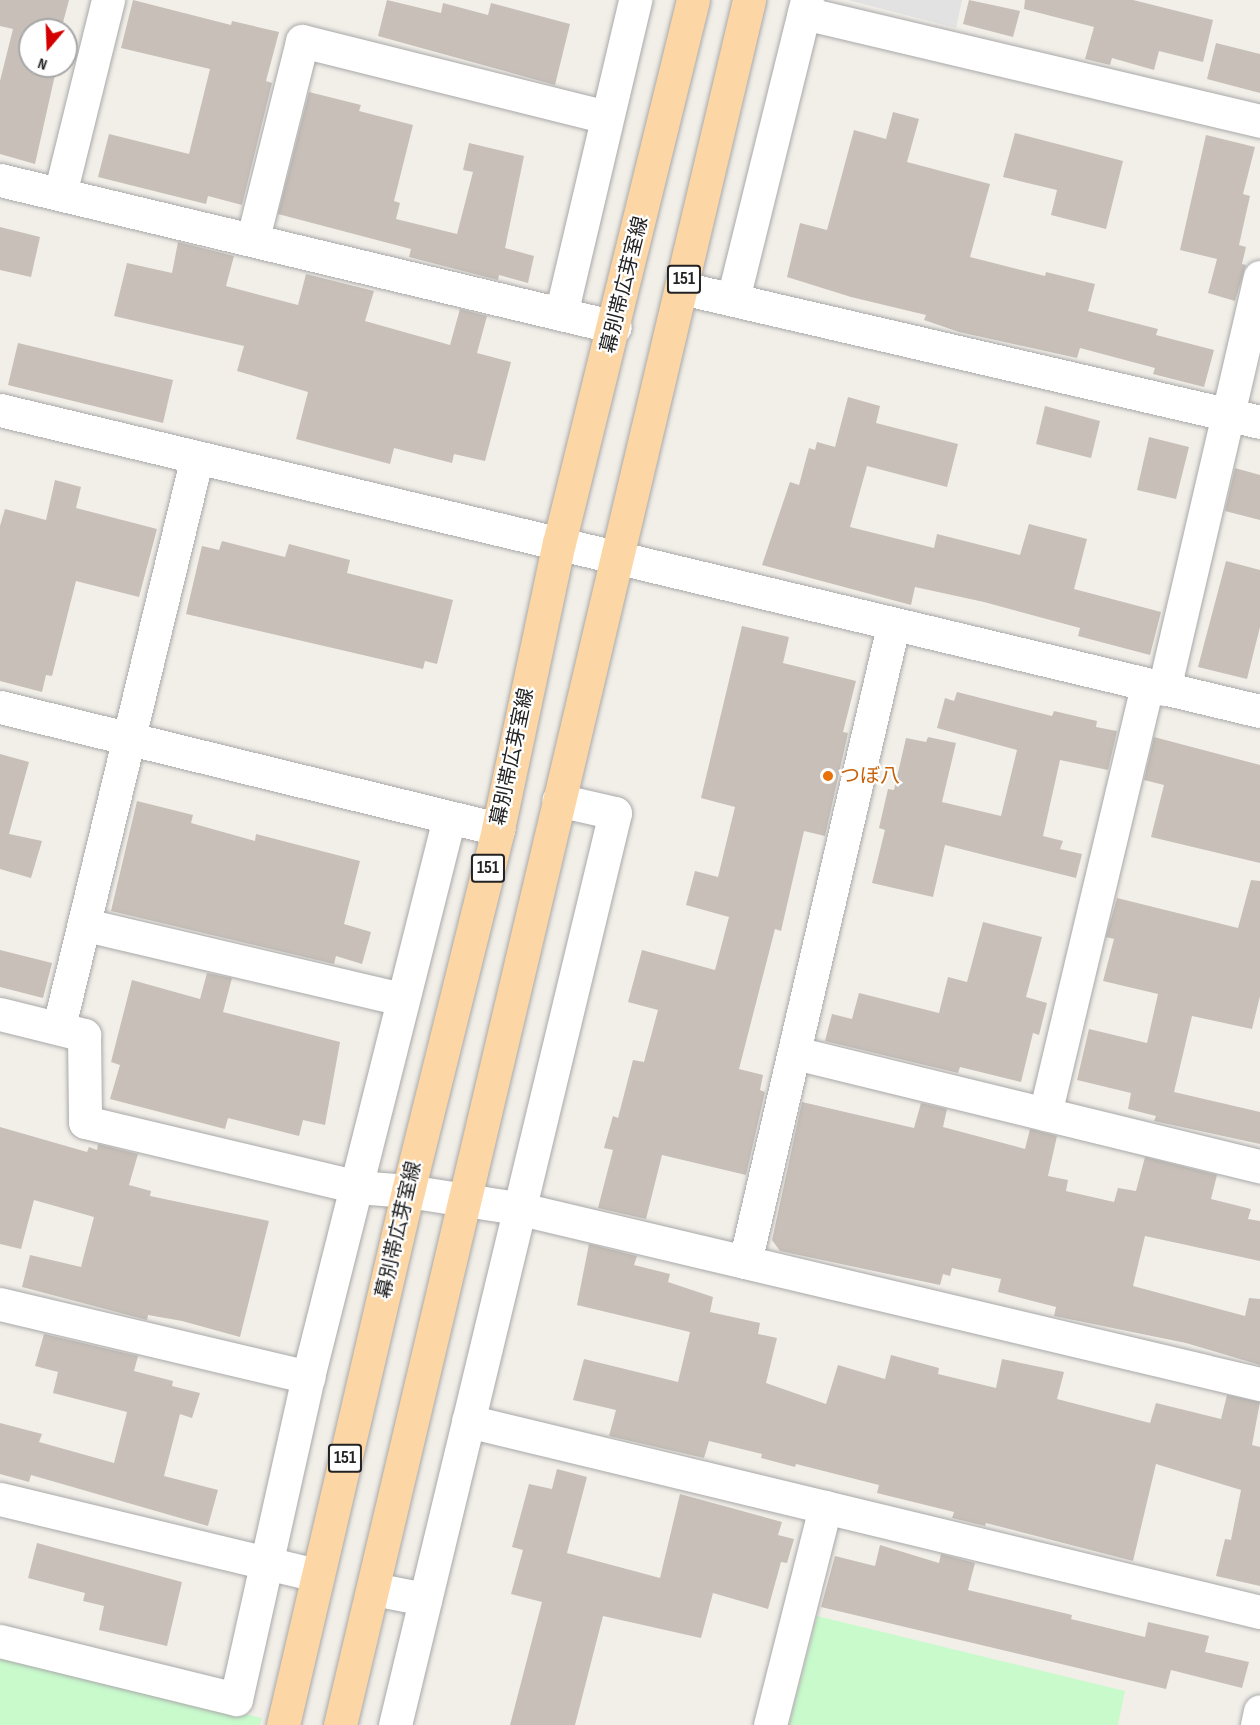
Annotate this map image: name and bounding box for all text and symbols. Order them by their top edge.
north arrow [18,18,78,78]
text: N [36,53,50,74]
street label: 幕別帯広芽室線 [596,214,654,356]
road number: 151 [666,264,702,294]
street label: 幕別帯広芽室線 [487,686,539,828]
place label: つぼ八 [840,764,900,788]
marker: つぼ八 [821,769,835,783]
road number: 151 [470,853,506,883]
street label: 幕別帯広芽室線 [372,1159,426,1301]
road number: 151 [327,1443,363,1473]

